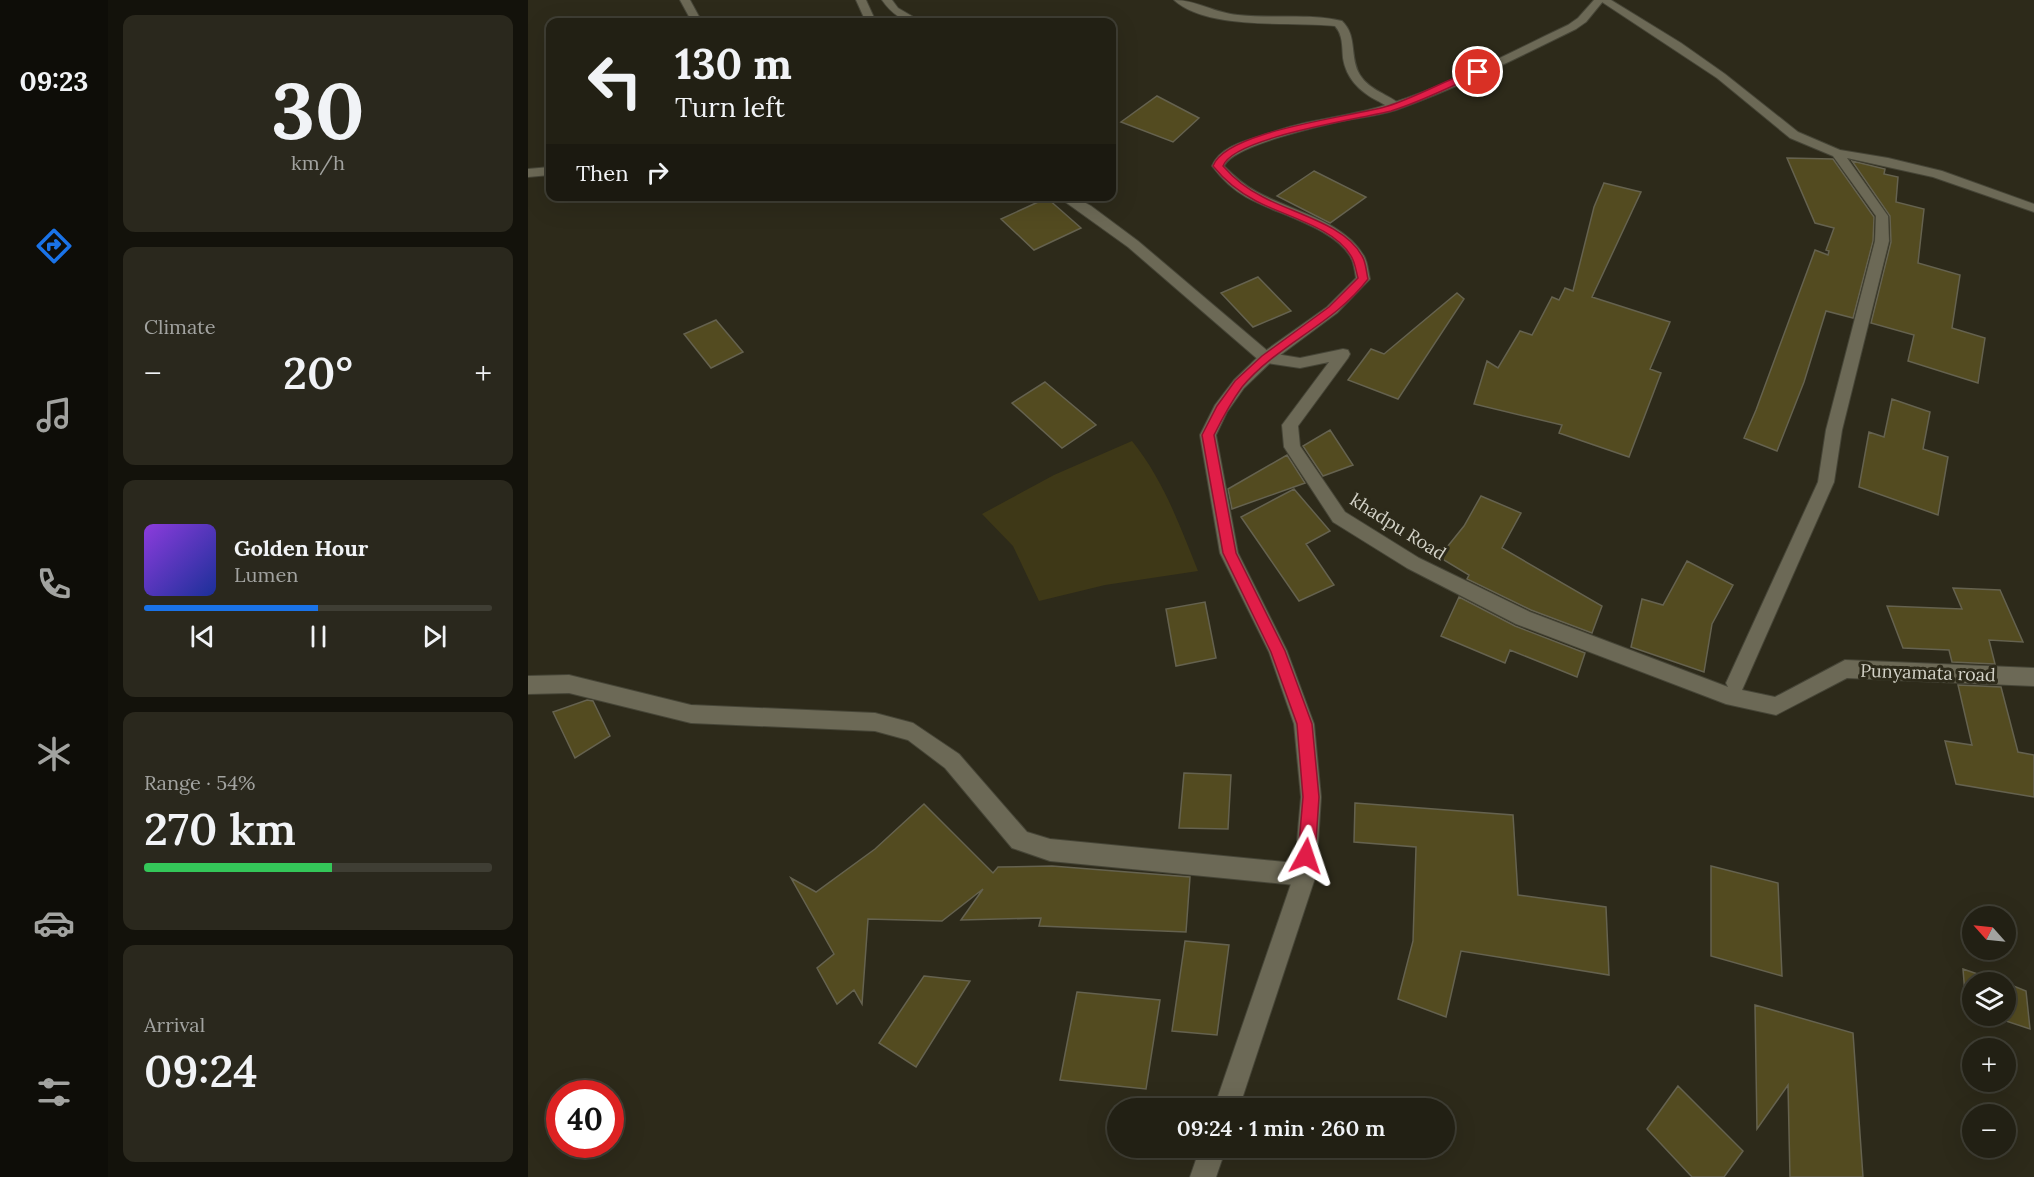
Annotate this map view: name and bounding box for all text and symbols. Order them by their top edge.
text: 130 m [675,37,792,91]
icon: left [576,42,654,120]
pin [1452,46,1503,97]
icon: arrive [1461,55,1494,88]
text: 30 [271,61,365,160]
text: 09:23 [20,64,89,98]
text: Turn left [675,90,785,124]
text: km/h [291,150,345,175]
icon: right [641,156,674,189]
text: Then [576,159,629,187]
icon: directions [33,225,75,267]
text: Climate [144,314,216,339]
text: 20° [283,344,353,401]
text: − [144,352,162,394]
text: + [474,352,492,394]
icon: music [33,394,75,436]
street label: khadpu Road [1346,488,1451,565]
text: Golden Hour [234,534,368,562]
text: Lumen [234,562,298,587]
icon: phone [33,563,75,605]
icon: previous [186,620,219,653]
icon: pause [302,620,335,653]
icon: next [418,620,451,653]
street label: Punyamata road [1860,659,1996,686]
icon: climate [33,733,75,775]
text: Range · 54% [144,770,255,795]
text: 270 km [144,800,296,857]
position arrow [1274,824,1338,888]
icon: car [33,902,75,944]
north arrow [1962,906,2016,960]
map controls [1962,906,2016,1158]
button: layers [1962,972,2016,1026]
text: Arrival [144,1012,205,1037]
button: + [1962,1038,2016,1092]
text: 09:24 [144,1042,258,1099]
icon: filters [33,1071,75,1113]
speed limit sign: 40 [546,1080,624,1158]
button: − [1962,1104,2016,1158]
text: 09:24 · 1 min · 260 m [1177,1114,1385,1142]

